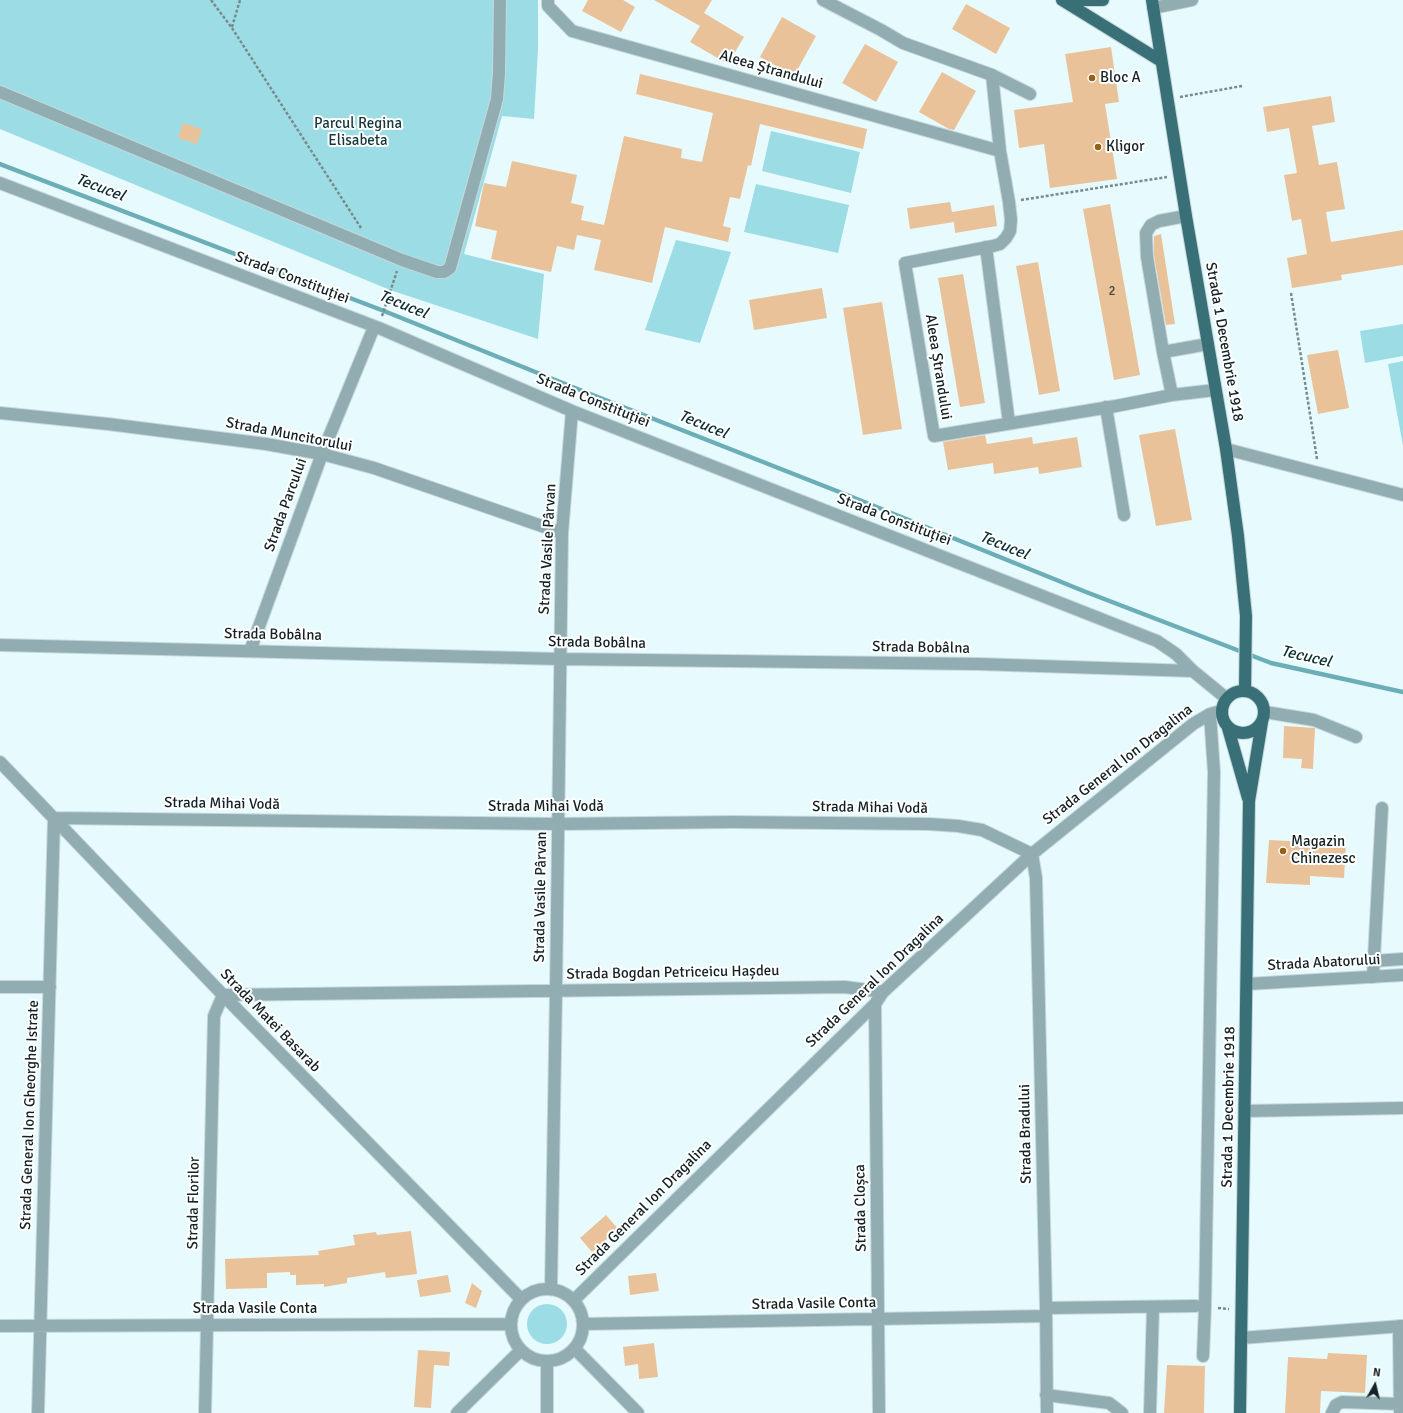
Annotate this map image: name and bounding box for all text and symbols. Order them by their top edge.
street label: Aleea Ștrandului [717,47,825,93]
place label: Bloc A [1100,69,1141,87]
marker: Bloc A [1087,73,1097,83]
park label: Parcul Regina Elisabeta [314,115,402,150]
place label: Kligor [1106,138,1145,156]
marker: Kligor [1093,142,1103,152]
water label: Tecucel [73,170,127,206]
street label: Strada Constituției [232,248,352,308]
street label: Strada 1 Decembrie 1918 [1201,261,1247,423]
house number: 2 [1108,284,1116,300]
water label: Tecucel [376,287,430,323]
street label: Aleea Ștrandului [921,313,955,421]
street label: Strada Constituției [534,370,652,432]
water label: Tecucel [676,407,730,443]
street label: Strada Muncitorului [224,414,354,456]
street label: Strada Parcului [261,456,311,554]
street label: Strada Vasile Pârvan [536,483,560,615]
street label: Strada Constituției [834,490,954,550]
water label: Tecucel [977,528,1031,564]
street label: Strada Bobâlna [224,625,322,645]
street label: Strada Bobâlna [548,633,646,653]
street label: Strada Bobâlna [872,638,970,658]
water label: Tecucel [1279,642,1333,672]
street label: Strada General Ion Dragalina [1040,701,1196,829]
street label: Strada Mihai Vodă [164,794,280,814]
street label: Strada Mihai Vodă [488,798,604,816]
street label: Strada Mihai Vodă [812,798,928,818]
street label: Strada Vasile Pârvan [531,831,551,963]
place label: Magazin Chinezesc [1291,833,1356,868]
marker: Magazin Chinezesc [1278,846,1288,856]
street label: Strada General Ion Dragalina [802,910,948,1052]
street label: Strada Abatorului [1267,951,1381,975]
street label: Strada Bogdan Petriceicu Hașdeu [566,962,780,984]
street label: Strada Matei Basarab [216,966,324,1076]
street label: Strada General Ion Gheorghe Istrate [17,1000,43,1230]
street label: Strada 1 Decembrie 1918 [1219,1026,1239,1188]
street label: Strada Bradului [1016,1084,1036,1184]
street label: Strada General Ion Dragalina [572,1136,716,1280]
street label: Strada Florilor [184,1157,204,1249]
street label: Strada Cloșca [851,1164,871,1252]
street label: Strada Vasile Conta [752,1294,876,1314]
street label: Strada Vasile Conta [193,1300,317,1318]
north arrow [1355,1365,1395,1405]
text: N [1372,1366,1381,1380]

